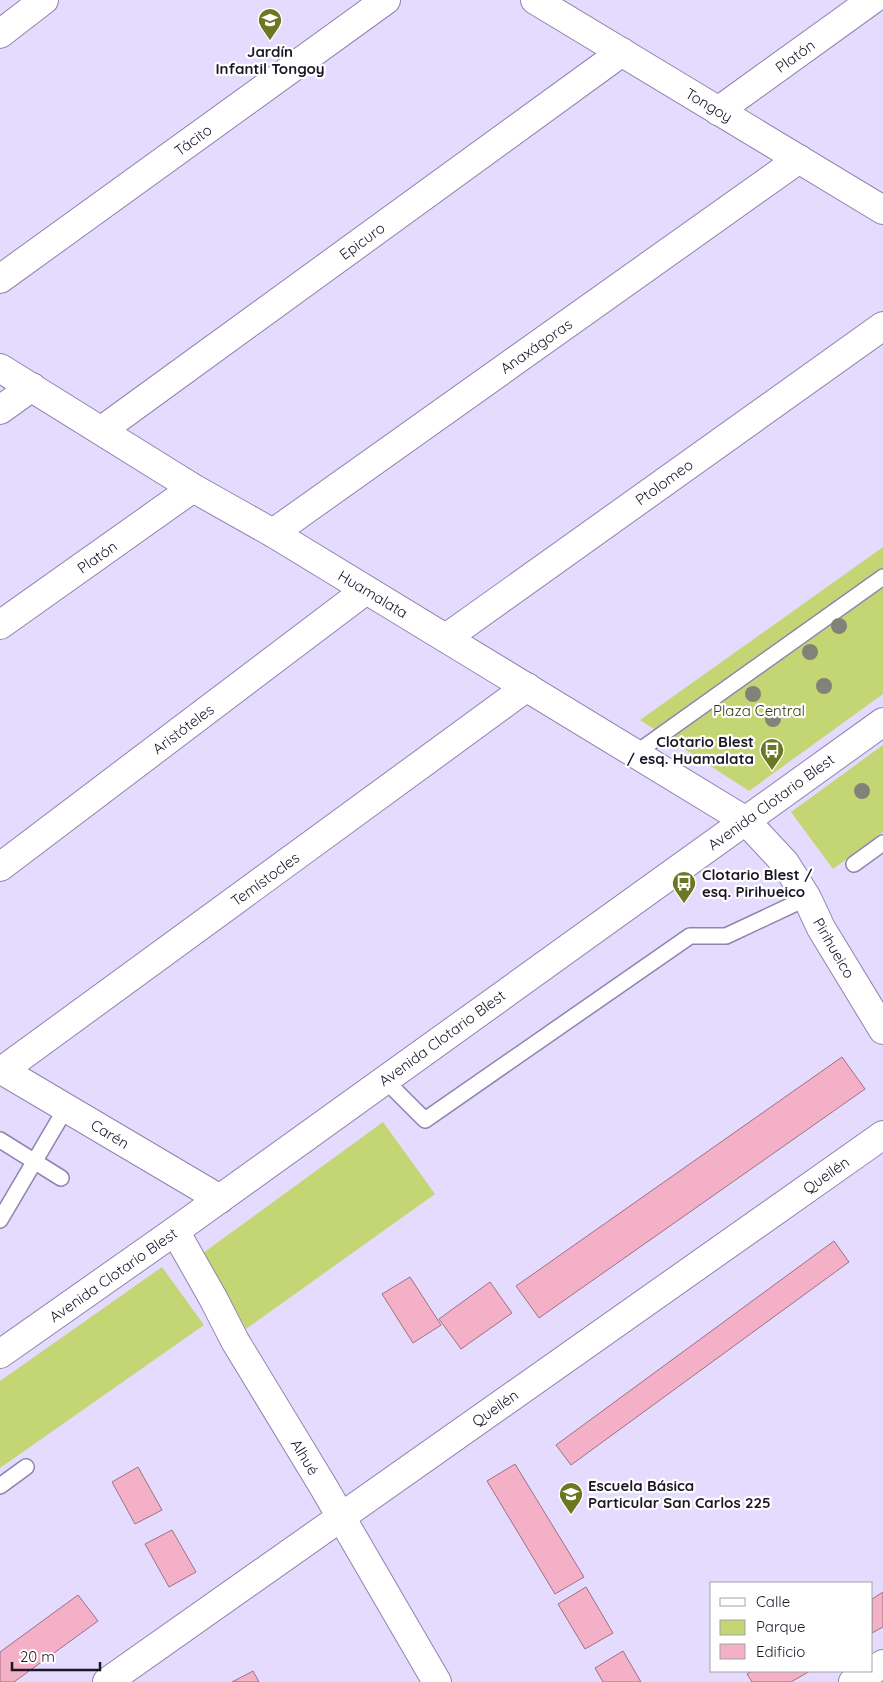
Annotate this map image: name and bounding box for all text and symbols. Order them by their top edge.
school or university icon: Jardín Infantil Tongoy [257,7,283,41]
street label: Platón [771,35,819,77]
place label: Jardín Infantil Tongoy [215,42,325,78]
street label: Tongoy [682,84,736,126]
street label: Tácito [171,120,215,160]
street label: Epicuro [336,218,388,264]
street label: Anaxágoras [496,314,576,378]
street label: Ptolomeo [631,455,697,509]
street label: Platón [73,537,121,577]
street label: Huamalata [335,566,411,622]
street label: Aristóteles [148,700,218,758]
park label: Plaza Central [713,701,805,720]
place label: Clotario Blest / esq. Huamalata [627,732,754,768]
bus stop icon: Clotario Blest / esq. Huamalata [759,737,785,771]
street label: Avenida Clotario Blest [704,750,838,854]
street label: Temístocles [227,848,303,910]
place label: Clotario Blest / esq. Pirihueico [702,865,813,901]
bus stop icon: Clotario Blest / esq. Pirihueico [671,870,697,904]
street label: Pirihueico [809,914,859,982]
street label: Avenida Clotario Blest [375,986,509,1090]
street label: Carén [87,1115,133,1153]
street label: Queilén [799,1152,853,1198]
street label: Avenida Clotario Blest [45,1224,181,1326]
street label: Queilén [468,1385,522,1431]
street label: Alhué [287,1436,323,1478]
place label: Escuela Básica Particular San Carlos 225 [588,1476,771,1512]
school or university icon: Escuela Básica Particular San Carlos 225 [558,1481,584,1515]
legend [710,1582,873,1672]
text: Calle [756,1592,790,1611]
text: Parque [756,1617,806,1636]
scale bar [12,1640,100,1672]
text: Edificio [756,1642,805,1661]
text: 20 m [20,1647,55,1666]

